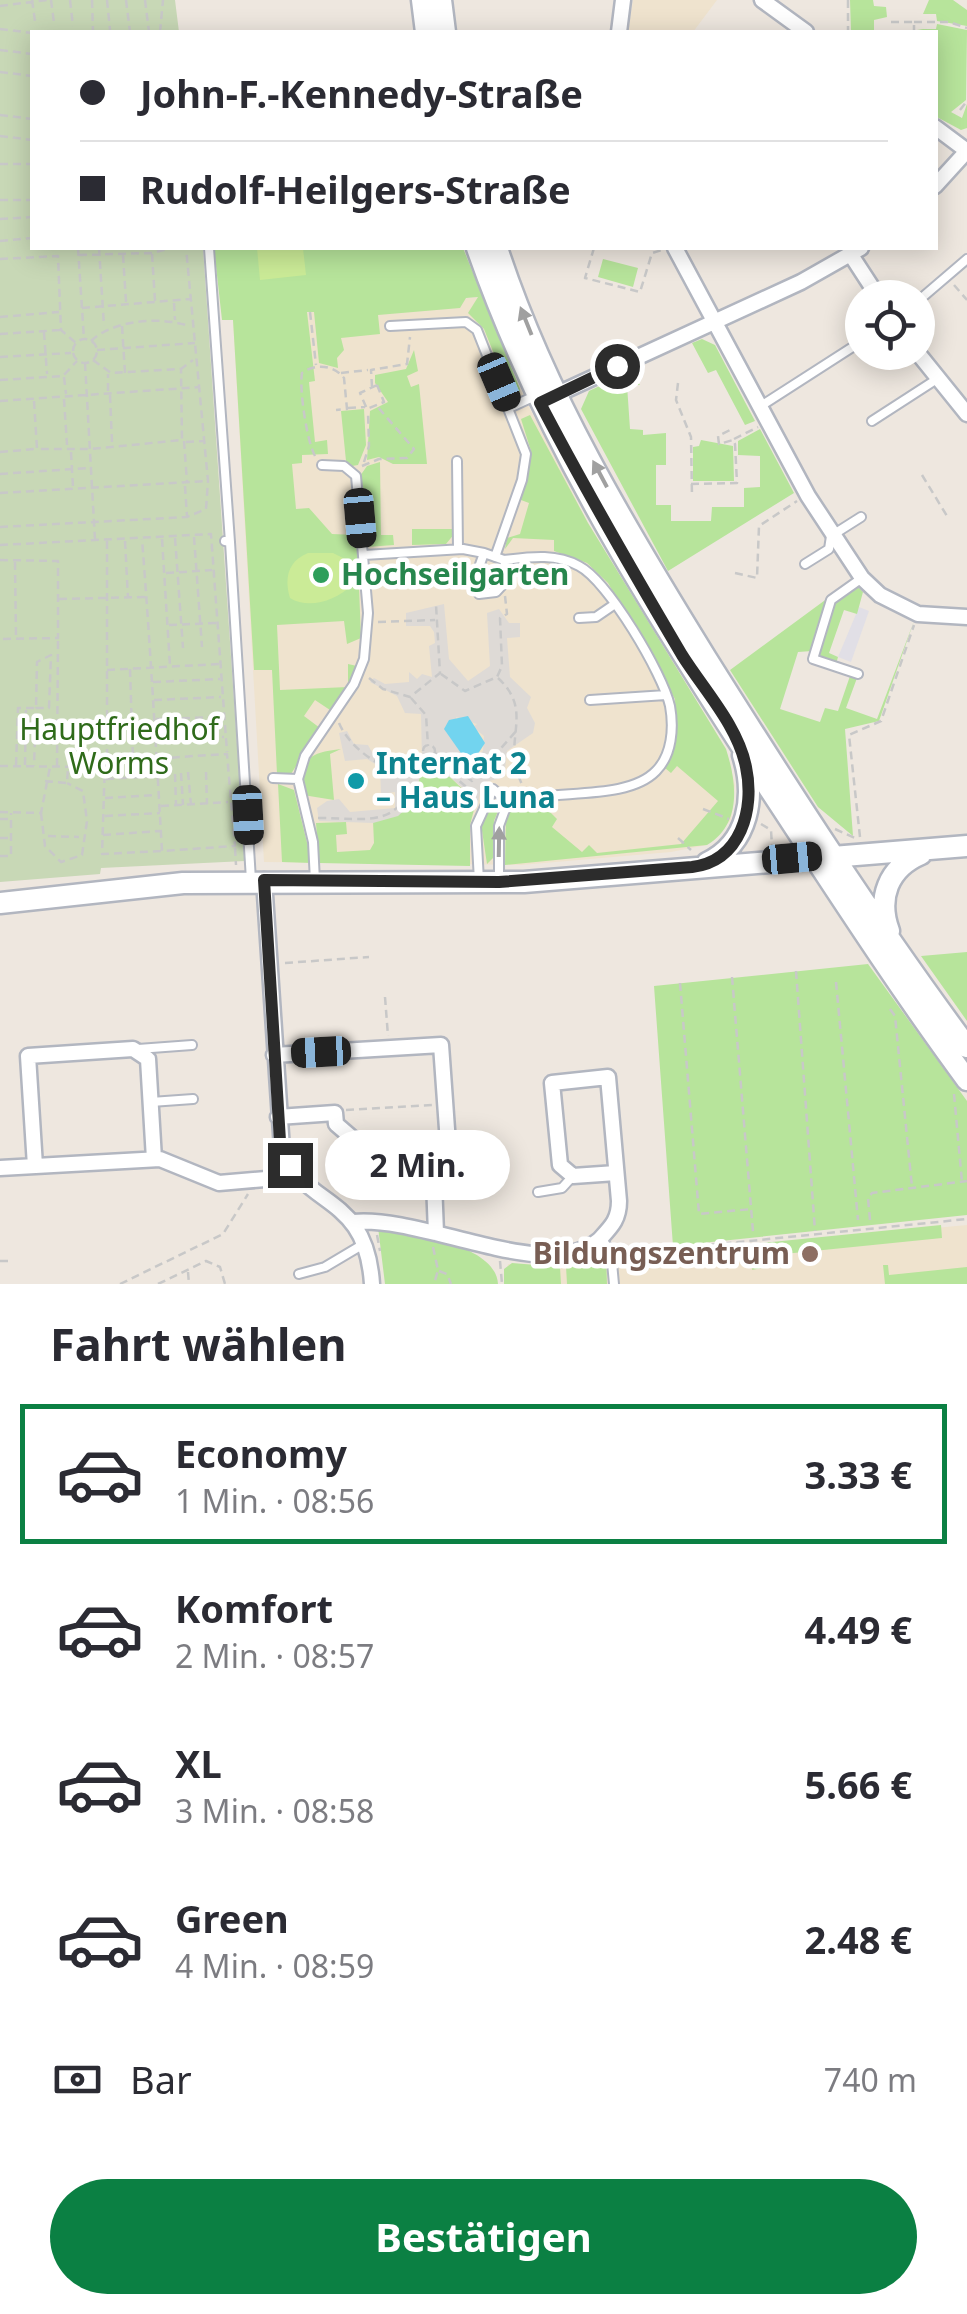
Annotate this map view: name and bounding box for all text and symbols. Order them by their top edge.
text: John-F.-Kennedy-Straße [140,67,583,119]
text: Rudolf-Heilgers-Straße [140,163,571,215]
map controls [845,280,935,370]
button: locate [845,280,935,370]
one-way arrow [517,306,533,336]
route start [595,344,640,389]
car [473,349,525,415]
one-way arrow [592,460,609,489]
car [342,487,378,549]
place label: Hochseilgarten [341,553,569,594]
marker: Hochseilgarten [310,564,332,586]
park label: Hauptfriedhof Worms [19,708,221,783]
place label: Internat 2 – Haus Luna [376,742,556,817]
marker: Internat 2 – Haus Luna [345,770,367,792]
car [231,784,265,846]
one-way arrow [491,826,507,858]
car [761,840,823,876]
car [290,1035,352,1069]
callout: 2 Min. [325,1130,510,1200]
route end [268,1143,313,1188]
text: 2 Min. [369,1143,466,1186]
place label: Bildungszentrum [533,1232,790,1273]
marker: Bildungszentrum [799,1243,821,1265]
text: Fahrt wählen [50,1313,347,1374]
text: Economy [175,1427,347,1479]
icon: car [55,1429,145,1519]
text: 3.33 € [804,1448,912,1500]
text: 1 Min. · 08:56 [175,1479,374,1522]
text: Komfort [175,1582,333,1634]
icon: car [55,1584,145,1674]
text: 4.49 € [804,1603,912,1655]
text: 2 Min. · 08:57 [175,1634,374,1677]
text: XL [175,1737,222,1789]
icon: car [55,1739,145,1829]
text: 5.66 € [804,1758,912,1810]
text: 3 Min. · 08:58 [175,1789,374,1832]
text: Green [175,1892,289,1944]
icon: car [55,1894,145,1984]
text: 2.48 € [804,1913,912,1965]
text: 4 Min. · 08:59 [175,1944,374,1987]
icon: cash [50,2052,105,2107]
text: Bar [130,2053,192,2105]
text: 740 m [824,2058,917,2101]
button: Bestätigen [50,2179,917,2294]

